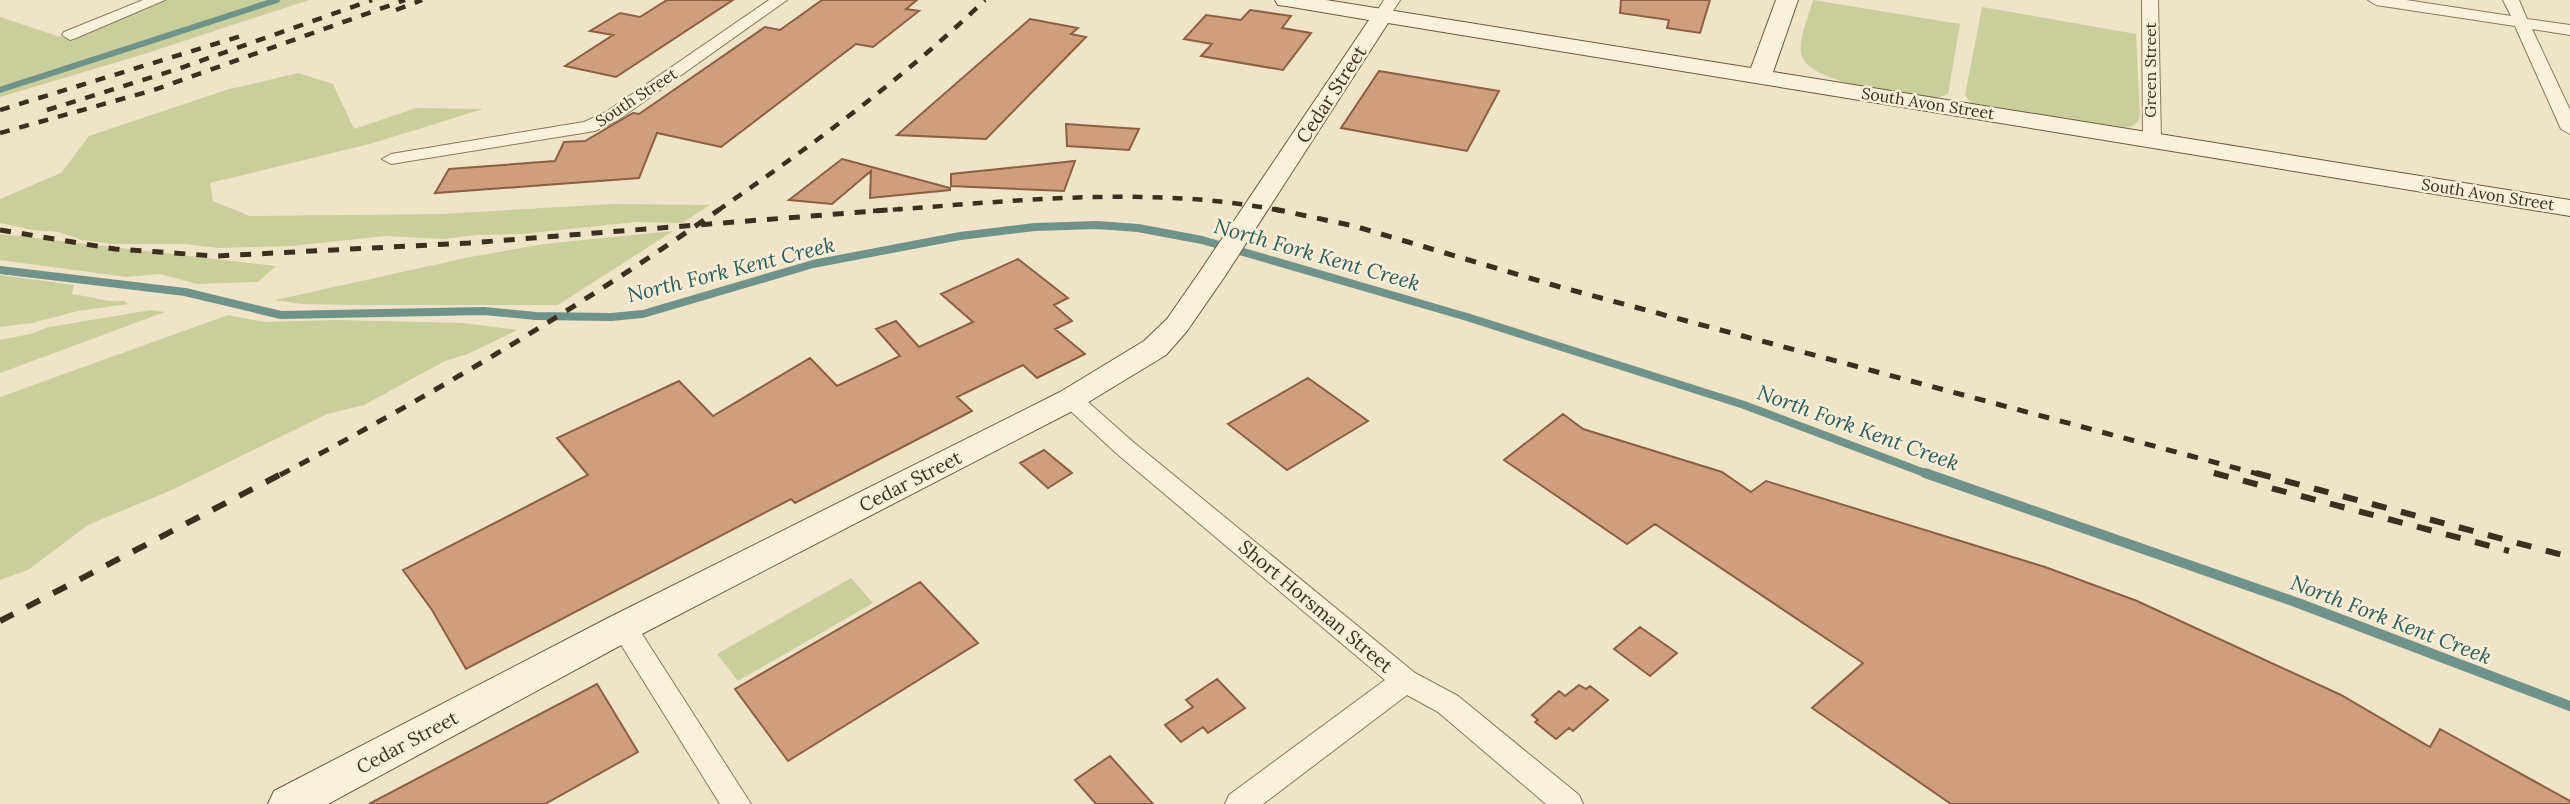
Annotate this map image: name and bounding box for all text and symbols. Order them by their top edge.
street label: Green Street [2140,21,2160,118]
street label: Cedar Street [1291,40,1372,147]
street label: South Street [591,63,681,131]
street label: South Avon Street [1860,83,1997,124]
street label: South Avon Street [2420,174,2557,215]
water label: North Fork Kent Creek [1211,212,1423,297]
water label: North Fork Kent Creek [624,231,838,308]
water label: North Fork Kent Creek [1753,378,1963,477]
street label: Cedar Street [855,445,966,517]
street label: Short Horsman Street [1234,535,1398,678]
water label: North Fork Kent Creek [2287,569,2496,670]
street label: Cedar Street [352,705,463,779]

